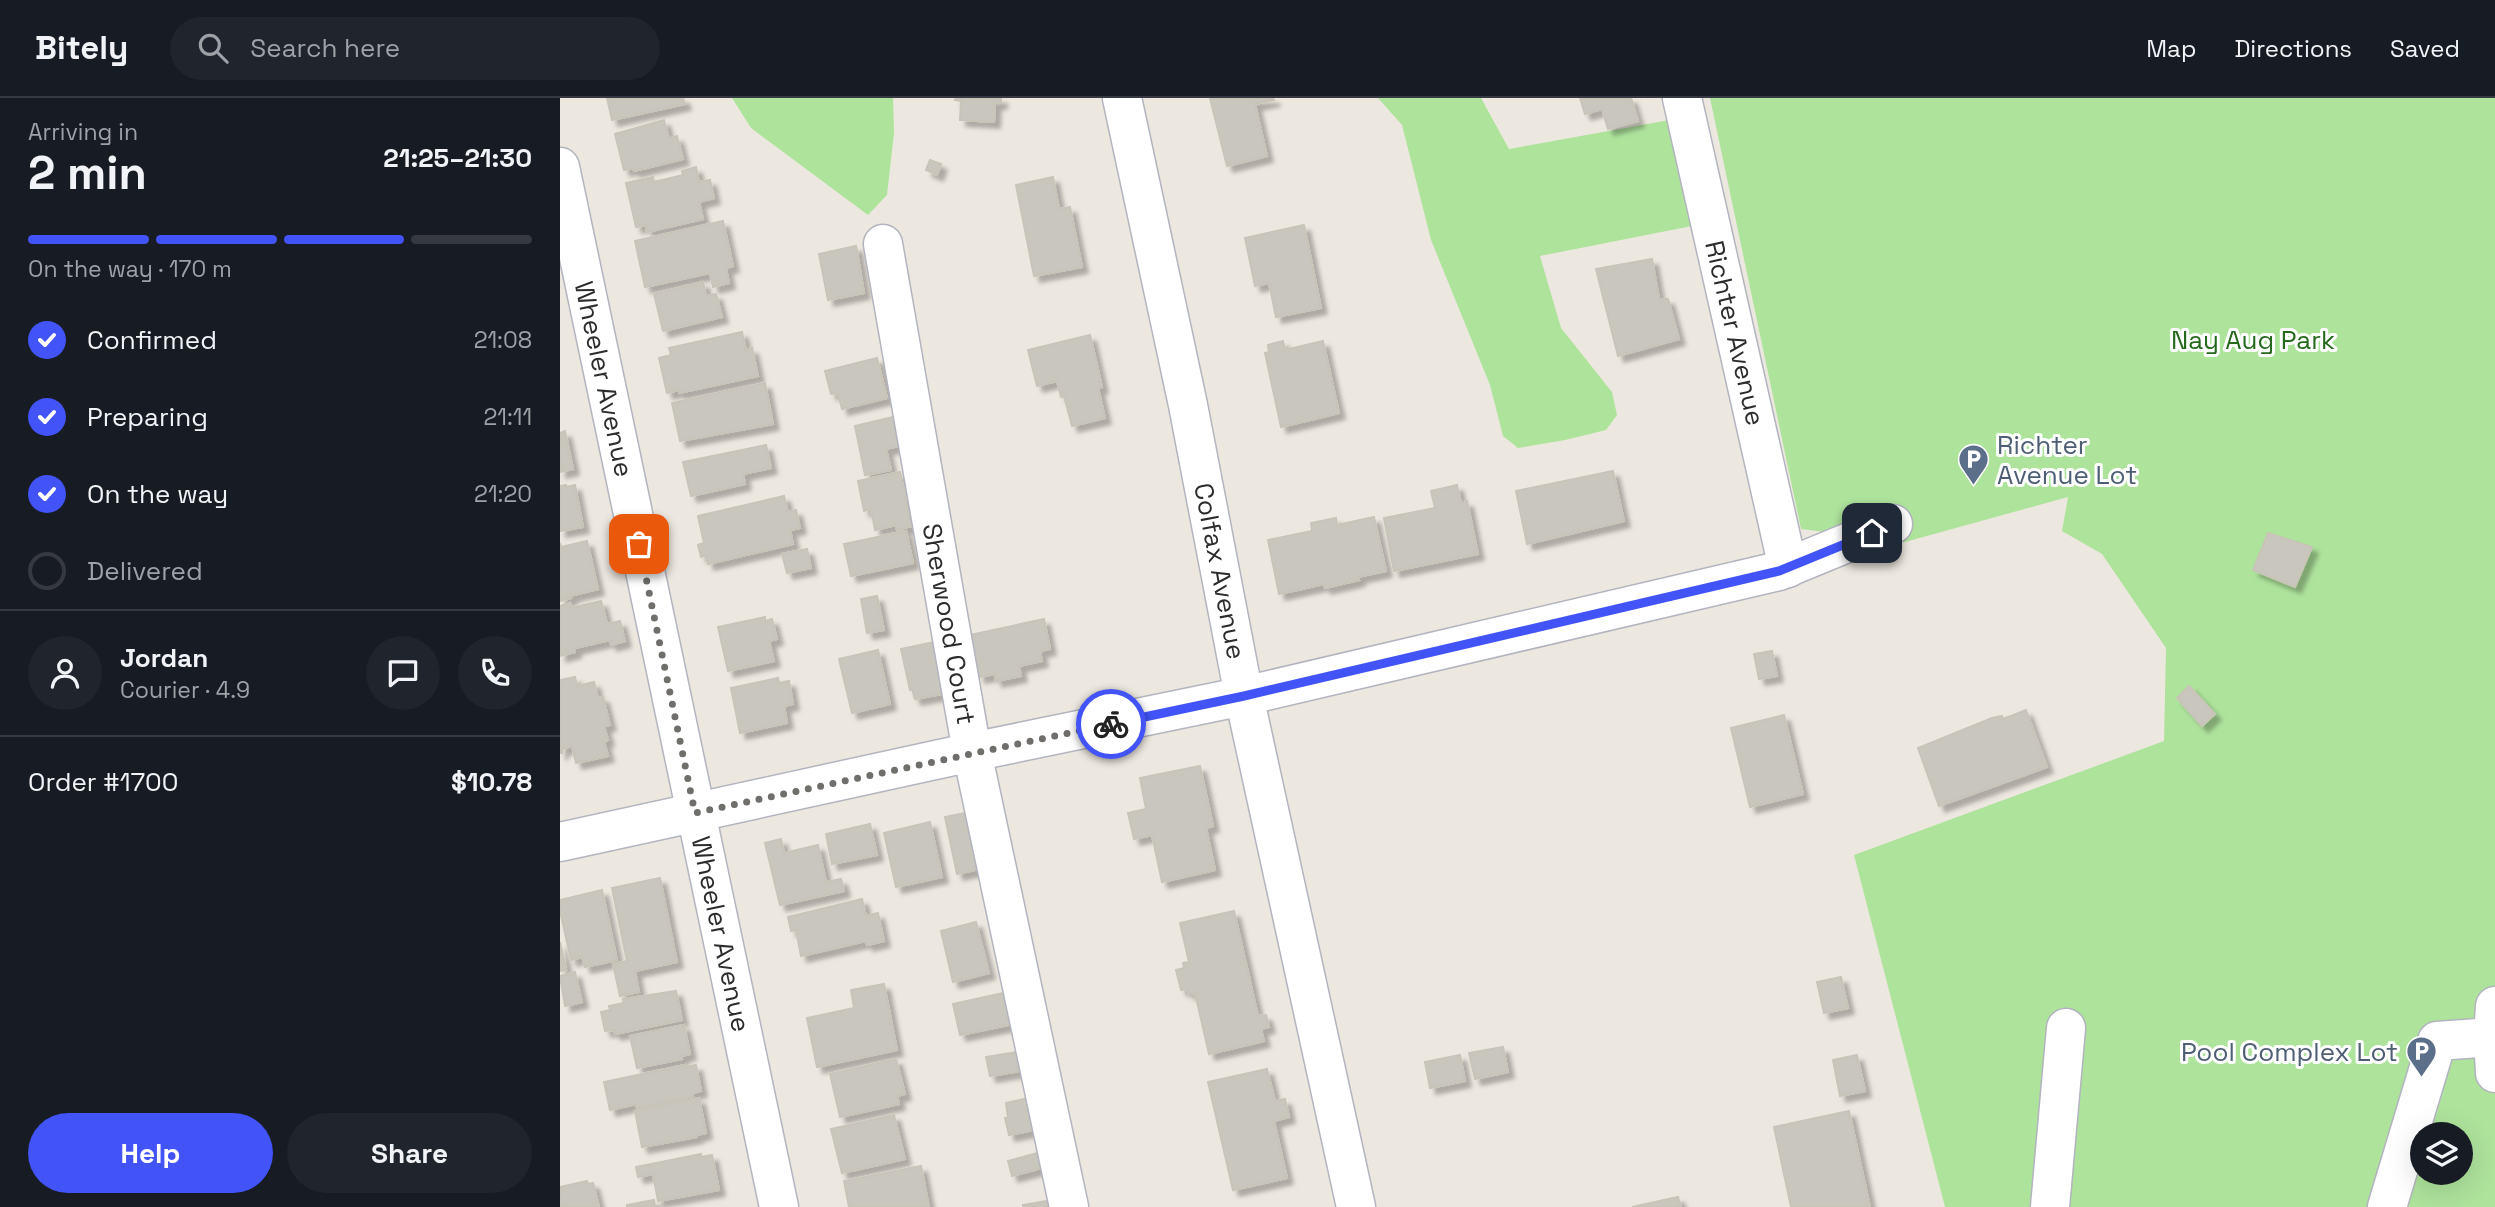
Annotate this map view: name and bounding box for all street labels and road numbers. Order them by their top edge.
street label: Richter Avenue [1697,237,1773,429]
street label: Wheeler Avenue [567,278,641,480]
street label: Colfax Avenue [1186,480,1254,662]
street label: Sherwood Court [915,521,983,727]
street label: Wheeler Avenue [684,833,758,1035]

